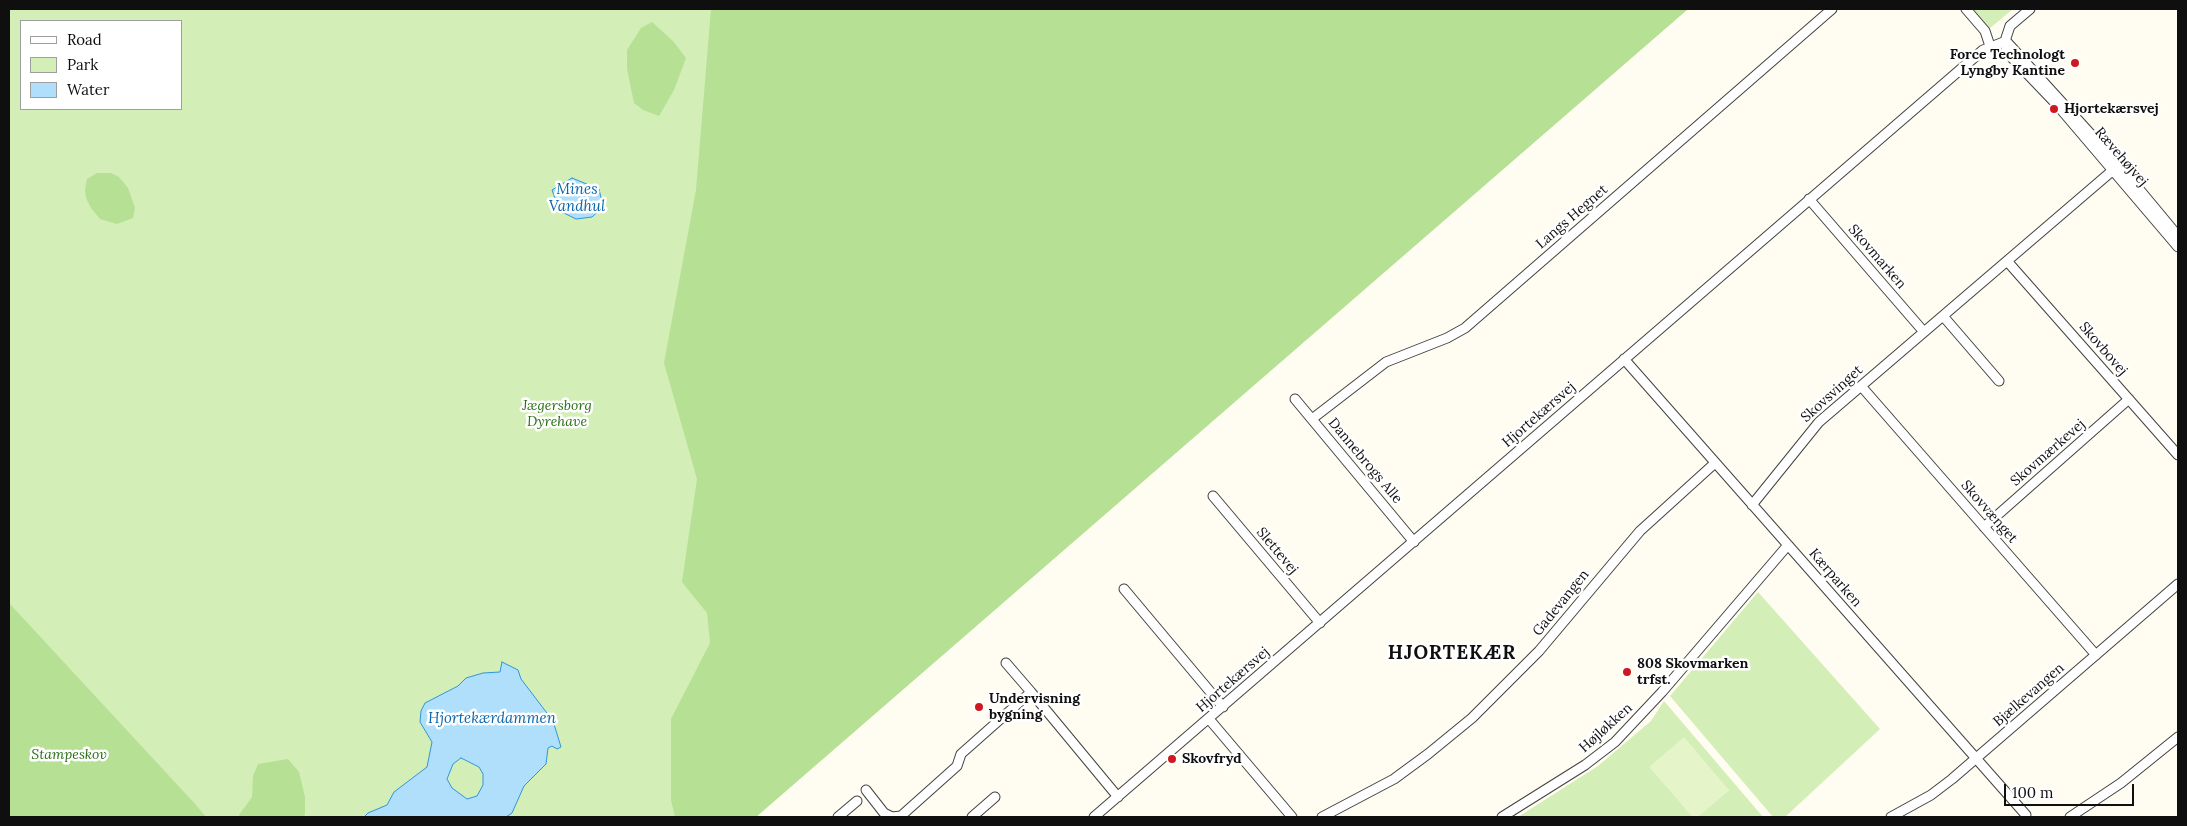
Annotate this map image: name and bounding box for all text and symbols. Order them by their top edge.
legend [20,20,182,110]
text: Road [67,30,102,49]
place label: Force Technologt Lyngby Kantine [1950,47,2065,80]
text: Park [67,55,98,74]
marker: Force Technologt Lyngby Kantine [2069,57,2081,69]
text: Water [67,80,109,99]
place label: Hjortekærsvej [2064,101,2159,117]
marker: Hjortekærsvej [2048,103,2060,115]
street label: Rævehøjvej [2091,124,2151,190]
water label: Mines Vandhul [549,181,605,216]
street label: Langs Hegnet [1533,181,1611,253]
street label: Skovmarken [1844,221,1910,293]
street label: Skovbovej [2075,319,2131,379]
street label: Skovsvinget [1798,362,1866,426]
street label: Hjortekærsvej [1499,379,1579,451]
park label: Jægersborg Dyrehave [522,398,592,431]
street label: Dannebrogs Alle [1324,415,1406,507]
street label: Skovmærkevej [2007,416,2089,490]
street label: Skovvænget [1957,477,2021,547]
street label: Slettevej [1253,524,1301,578]
street label: Kærparken [1805,545,1865,611]
street label: Gadevangen [1529,567,1593,639]
district label: HJORTEKÆR [1387,643,1517,665]
street label: Hjortekærsvej [1193,644,1273,716]
place label: 808 Skovmarken trfst. [1637,656,1748,689]
street label: Bjælkevangen [1990,660,2068,730]
marker: 808 Skovmarken trfst. [1621,666,1633,678]
place label: Undervisning bygning [989,691,1080,724]
street label: Højløkken [1576,700,1636,756]
marker: Undervisning bygning [973,701,985,713]
water label: Hjortekærdammen [428,710,556,728]
park label: Stampeskov [31,747,107,763]
place label: Skovfryd [1182,751,1242,767]
marker: Skovfryd [1166,753,1178,765]
scale bar [2007,774,2137,806]
text: 100 m [2012,783,2053,802]

